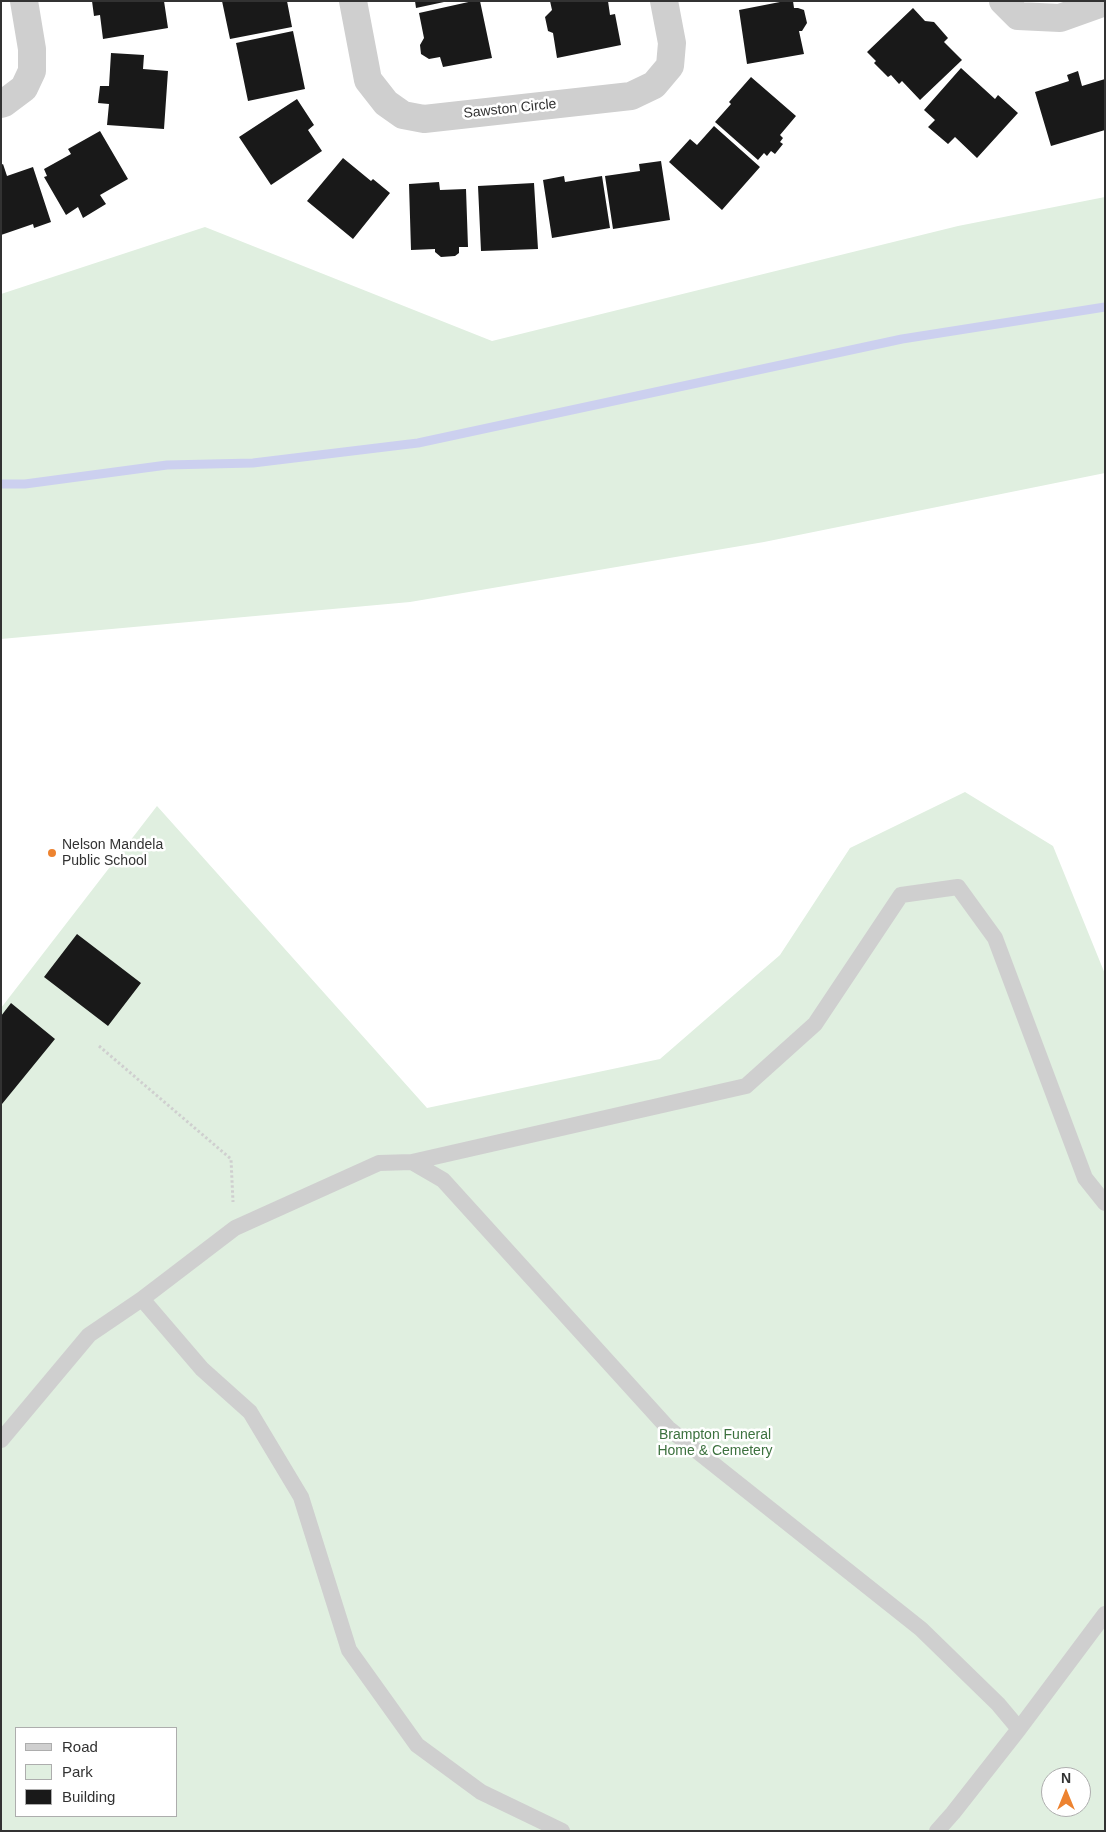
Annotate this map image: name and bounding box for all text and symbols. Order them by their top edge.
street label: Sawston Circle [463,96,557,122]
place label: Nelson Mandela Public School [62,837,163,870]
marker: Nelson Mandela Public School [46,847,58,859]
park label: Brampton Funeral Home & Cemetery [657,1427,773,1460]
legend [15,1727,178,1817]
text: Road [62,1738,98,1755]
text: Park [62,1763,93,1780]
north arrow [1041,1767,1091,1817]
text: N [1061,1770,1071,1786]
text: Building [62,1788,115,1805]

